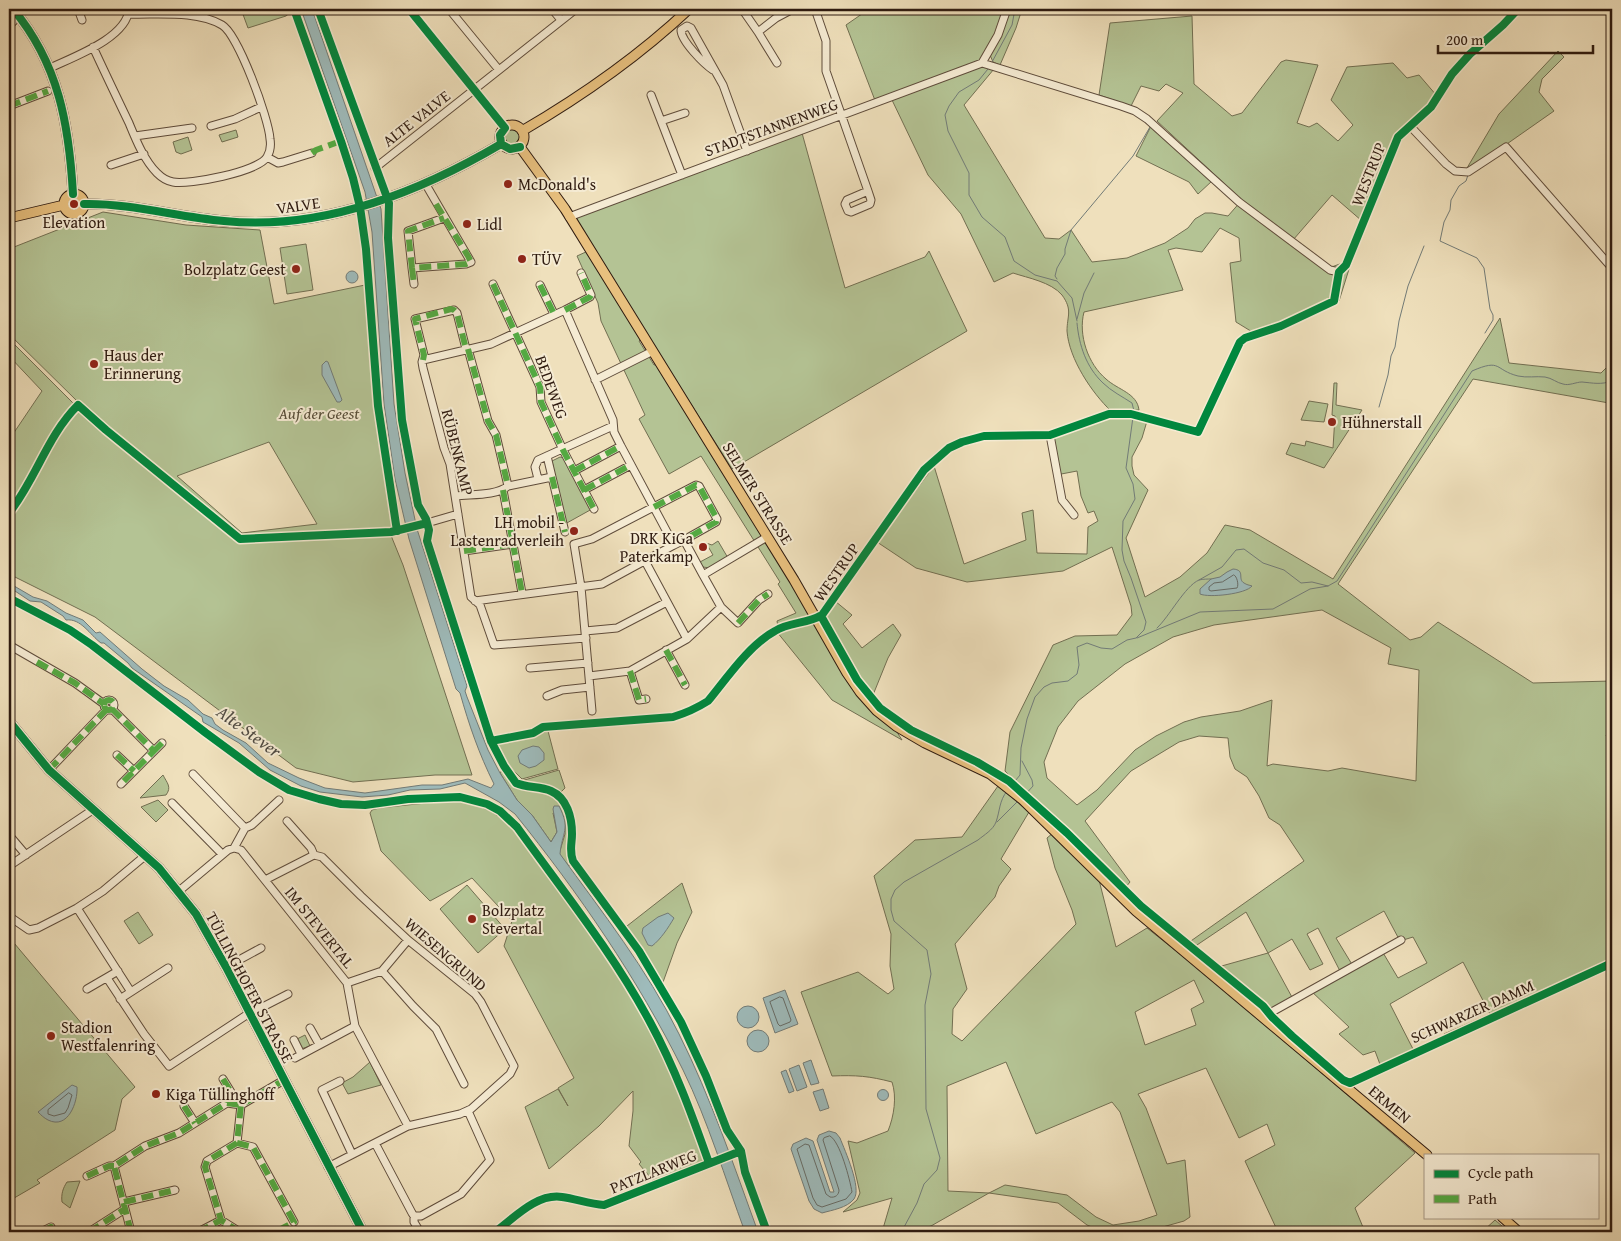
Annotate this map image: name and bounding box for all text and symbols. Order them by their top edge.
scale bar [1438,22,1594,54]
text: 200 m [1446,29,1484,50]
street label: ALTE VALVE [377,84,455,152]
street label: STADTSTANNENWEG [701,92,842,162]
street label: WESTRUP [1344,139,1392,209]
place label: McDonald's [518,172,596,196]
marker: McDonald's [502,178,514,190]
street label: VALVE [275,190,321,220]
marker: Elevation [68,198,80,210]
place label: Elevation [43,210,105,234]
place label: Lidl [477,212,503,236]
marker: Lidl [461,218,473,230]
place label: TÜV [532,247,563,271]
marker: TÜV [516,253,528,265]
place label: Bolzplatz Geest [184,257,286,281]
marker: Bolzplatz Geest [290,263,302,275]
place label: Haus der Erinnerung [104,343,181,385]
street label: BEDEWEG [529,352,575,423]
marker: Haus der Erinnerung [88,358,100,370]
park label: Auf der Geest [278,401,360,425]
street label: RÜBENKAMP [436,406,480,498]
place label: Hühnerstall [1342,410,1422,434]
marker: Hühnerstall [1326,416,1338,428]
street label: SELMER STRASSE [717,437,799,549]
place label: LH mobil - Lastenradverleih [450,510,565,552]
marker: LH mobil - Lastenradverleih [568,525,580,537]
place label: DRK KiGa Paterkamp [620,526,693,568]
street label: WESTRUP [807,538,865,606]
marker: DRK KiGa Paterkamp [697,541,709,553]
water label: Alte Stever [210,698,288,765]
street label: IM STEVERTAL [279,881,361,973]
place label: Bolzplatz Stevertal [482,898,544,940]
street label: TÜLLINGHOFER STRASSE [200,907,300,1067]
street label: WIESENGRUND [400,911,493,997]
marker: Bolzplatz Stevertal [466,913,478,925]
street label: SCHWARZER DAMM [1406,973,1538,1049]
place label: Stadion Westfalenring [61,1015,155,1057]
marker: Stadion Westfalenring [45,1030,57,1042]
street label: ERMEN [1364,1079,1417,1129]
place label: Kiga Tüllinghoff [166,1082,276,1106]
marker: Kiga Tüllinghoff [150,1088,162,1100]
street label: PATZLARWEG [606,1143,700,1199]
legend [1424,1154,1598,1218]
text: Cycle path [1468,1162,1534,1183]
text: Path [1468,1188,1497,1209]

